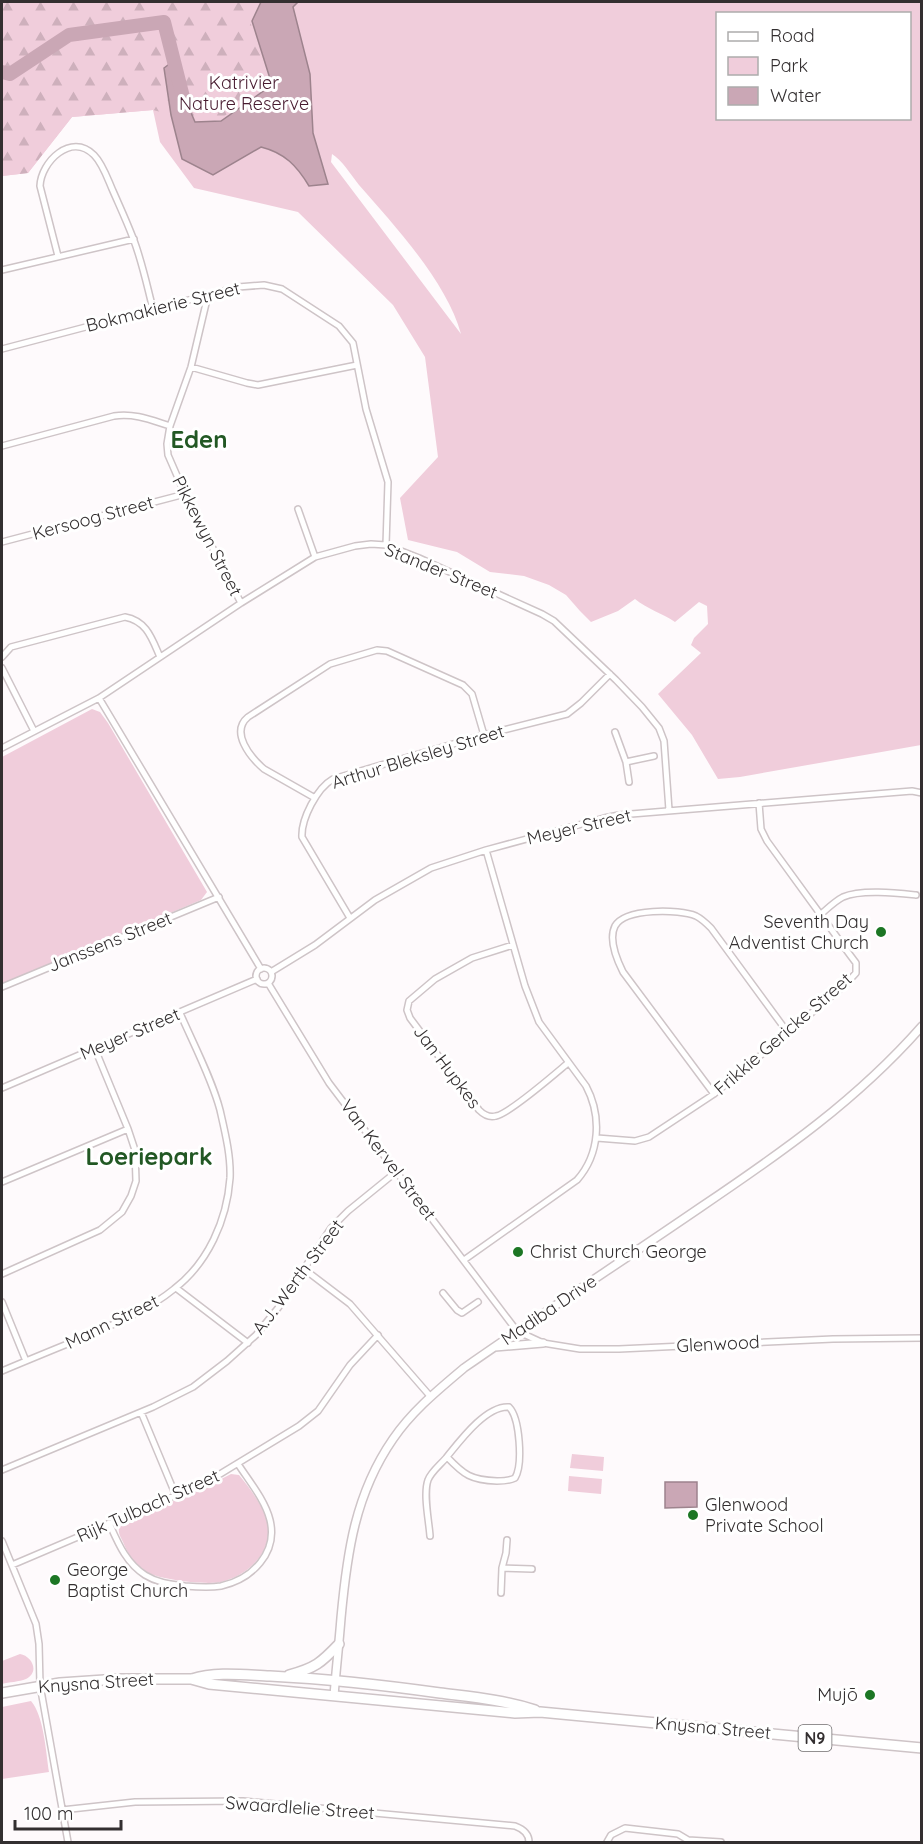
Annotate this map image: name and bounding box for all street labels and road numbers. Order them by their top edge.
street label: Bokmakierie Street [83,276,242,337]
street label: Pikkewyn Street [167,472,248,600]
street label: Kersoog Street [30,490,156,545]
street label: Stander Street [381,537,501,604]
street label: Arthur Bleksley Street [329,719,507,794]
street label: Meyer Street [525,803,633,850]
street label: Janssens Street [44,906,175,977]
street label: Frikkie Gericke Street [709,967,856,1100]
street label: Meyer Street [76,1002,183,1065]
street label: Jan Hupkes [409,1020,486,1113]
street label: Van Kervel Street [335,1095,441,1225]
street label: A.J. Werth Street [247,1215,348,1339]
street label: Madiba Drive [496,1269,601,1350]
street label: Mann Street [61,1289,162,1354]
street label: Glenwood [676,1330,760,1357]
street label: Rijk Tulbach Street [73,1464,223,1547]
street label: Knysna Street [37,1667,155,1698]
street label: Knysna Street [654,1711,772,1744]
road number: N9 [798,1725,832,1751]
street label: Swaardlelie Street [225,1791,375,1824]

